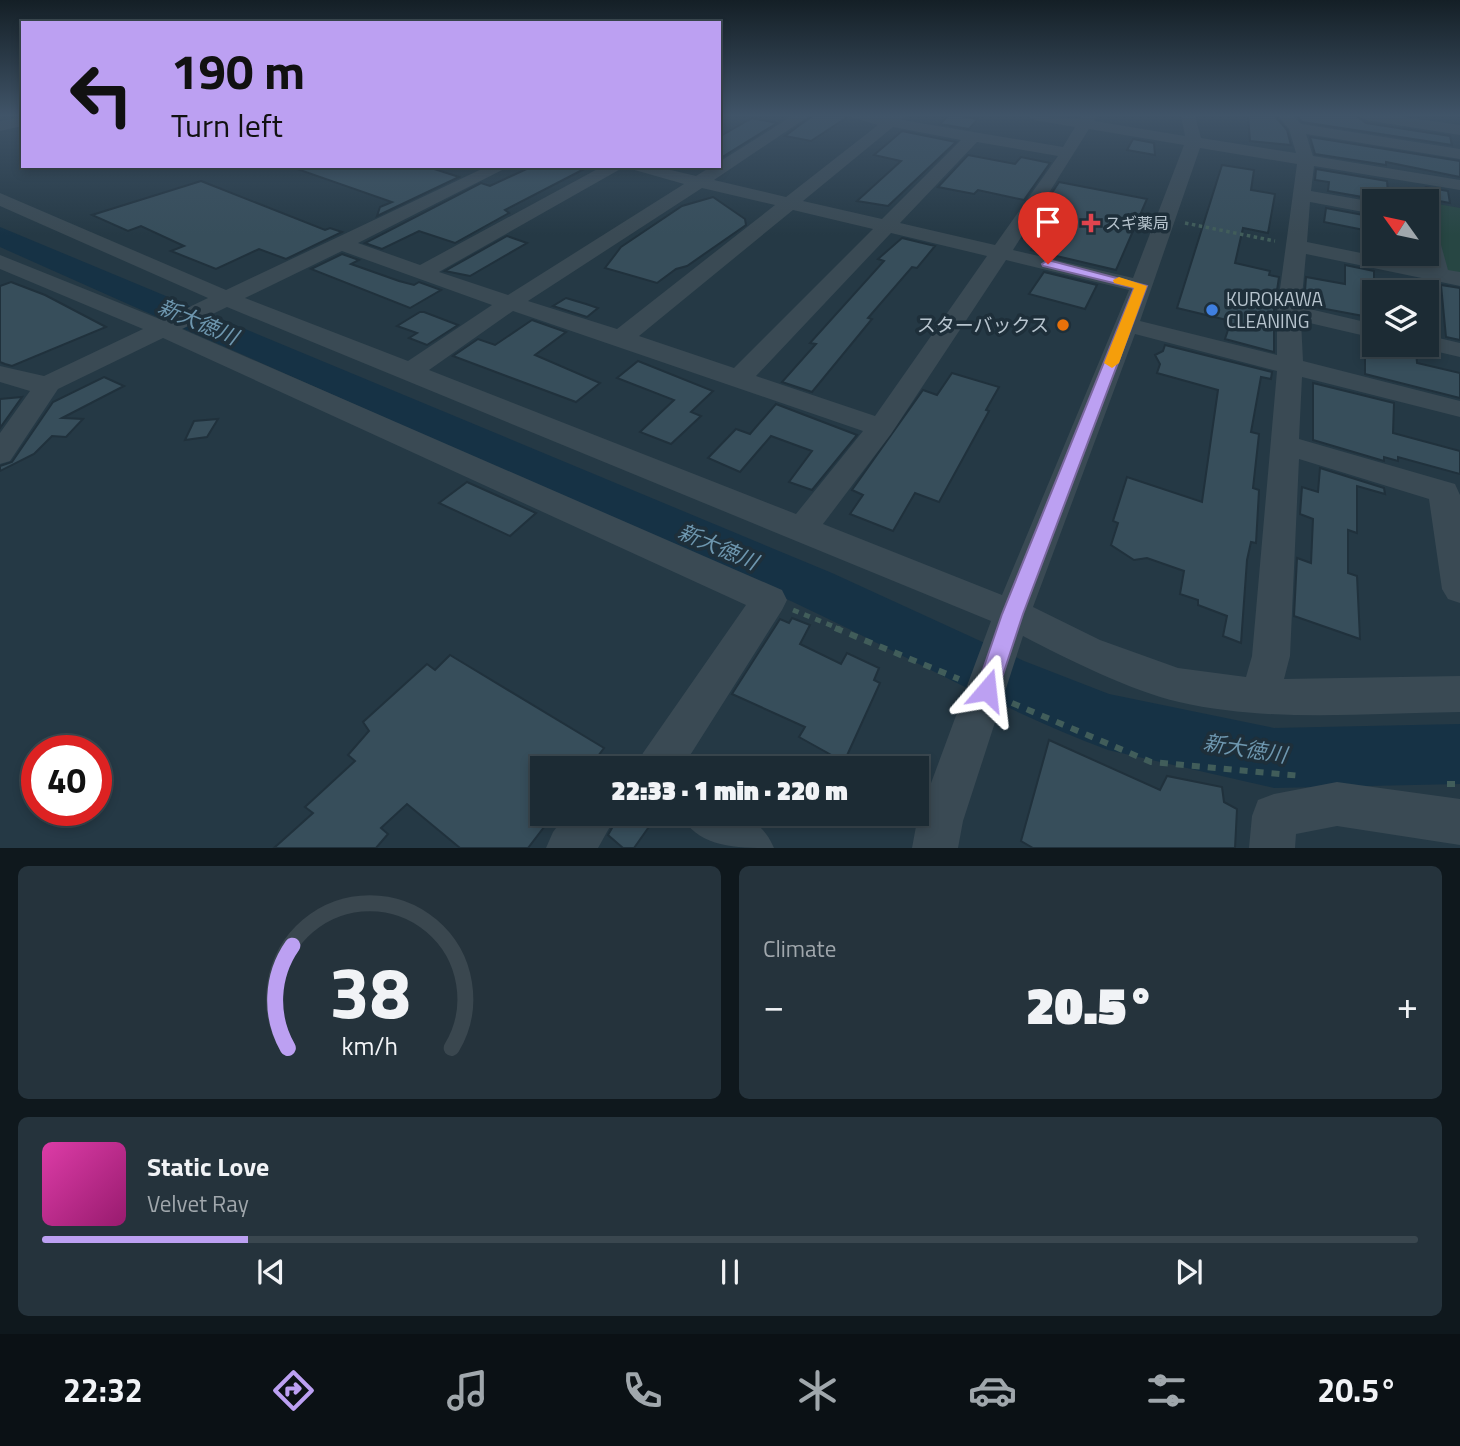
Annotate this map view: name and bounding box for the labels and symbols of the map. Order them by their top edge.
north arrow [1362,189,1438,266]
pin [1018,192,1078,264]
place label: スギ薬局 [1105,211,1169,235]
marker: スギ薬局 [1083,215,1099,231]
place label: KUROKAWA CLEANING [1226,284,1323,335]
water label: 新大徳川 [153,290,245,353]
marker: KUROKAWA CLEANING [1204,302,1220,318]
place label: スターバックス [917,310,1049,339]
marker: スターバックス [1055,317,1071,333]
water label: 新大徳川 [673,515,765,578]
position arrow [950,653,1024,727]
water label: 新大徳川 [1201,726,1291,771]
speed limit sign: 40 [21,735,112,826]

